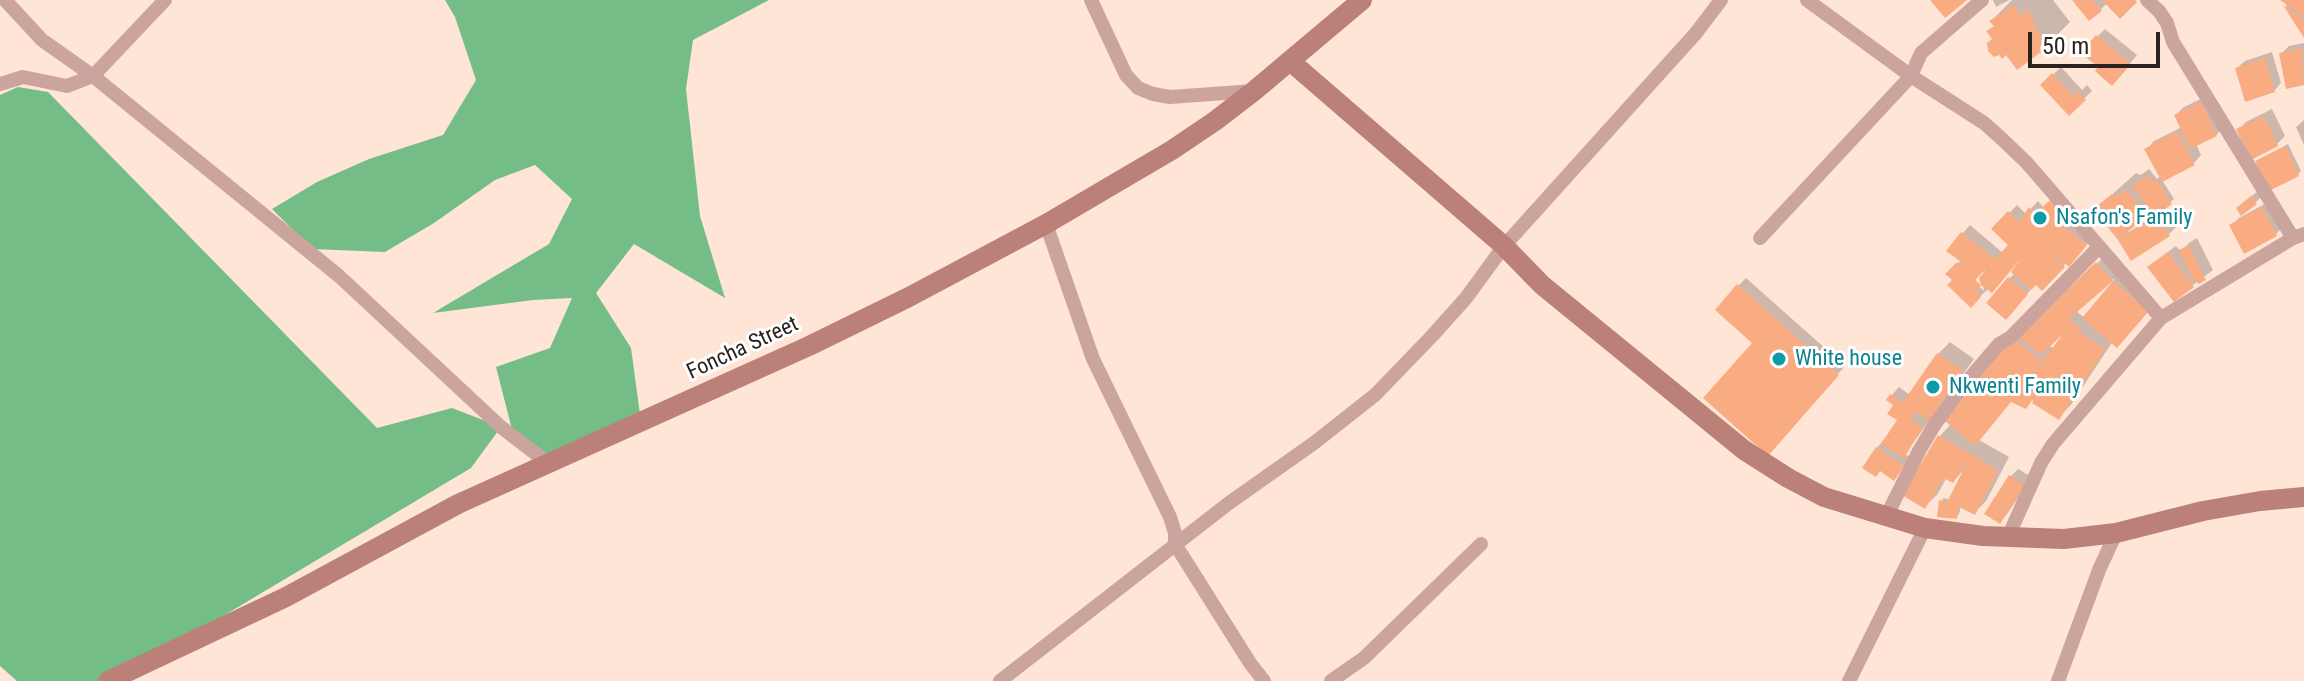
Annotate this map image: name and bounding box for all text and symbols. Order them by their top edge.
scale bar [2032,16,2164,66]
text: 50 m [2042,32,2089,60]
place label: Nsafon's Family [2056,205,2192,231]
marker: Nsafon's Family [2031,209,2049,227]
street label: Foncha Street [683,312,803,386]
place label: White house [1795,346,1902,372]
marker: White house [1770,350,1788,368]
place label: Nkwenti Family [1949,374,2081,400]
marker: Nkwenti Family [1924,378,1942,396]

